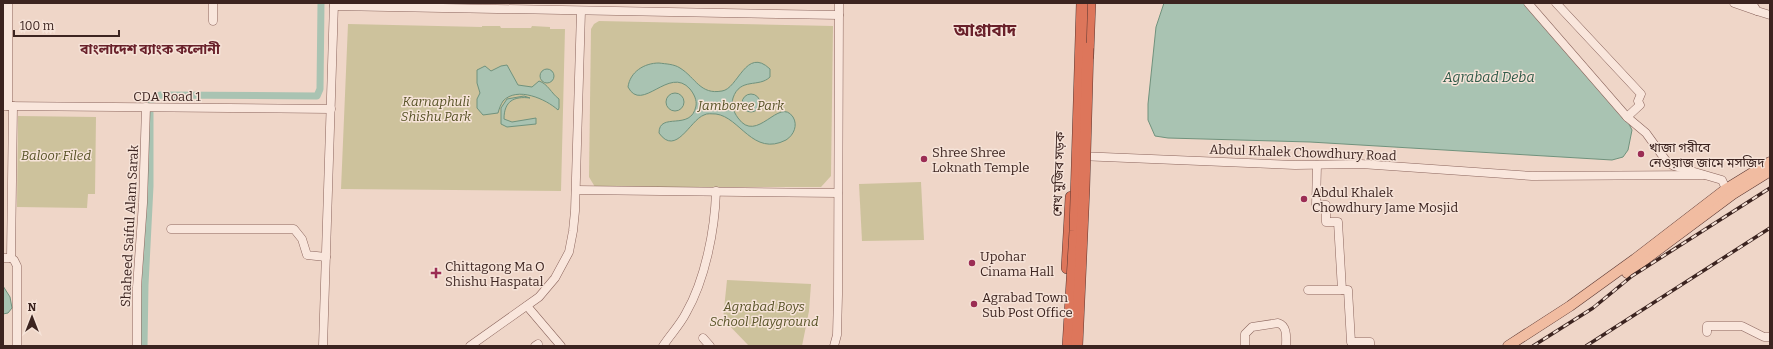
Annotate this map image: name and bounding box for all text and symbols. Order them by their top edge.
scale bar [14,12,119,38]
text: 100 m [20,19,55,33]
district label: আগ্রাবাদ [953,20,1016,41]
district label: বাংলাদেশ ব্যাংক কলোনী [79,41,221,58]
water label: Agrabad Deba [1442,69,1535,86]
street label: CDA Road 1 [133,89,202,104]
park label: Karnaphuli Shishu Park [401,94,472,124]
park label: Jamboree Park [697,98,785,113]
street label: শেখ মুজিব সড়ক [1050,131,1068,217]
place label: খাজা গরীবে নেওয়াজ জামে মসজিদ [1649,140,1765,170]
street label: Abdul Khalek Chowdhury Road [1209,142,1397,163]
street label: Shaheed Saiful Alam Sarak [118,144,141,307]
place label: Shree Shree Loknath Temple [932,145,1029,175]
park label: Baloor Filed [21,148,91,163]
marker: খাজা গরীবে নেওয়াজ জামে মসজিদ [1636,149,1646,159]
marker: Shree Shree Loknath Temple [919,154,929,164]
place label: Abdul Khalek Chowdhury Jame Mosjid [1312,185,1458,215]
marker: Abdul Khalek Chowdhury Jame Mosjid [1299,194,1309,204]
place label: Upohar Cinama Hall [980,249,1054,279]
marker: Upohar Cinama Hall [967,258,977,268]
place label: Chittagong Ma O Shishu Haspatal [445,259,545,289]
marker: Chittagong Ma O Shishu Haspatal [430,267,442,279]
place label: Agrabad Town Sub Post Office [982,290,1073,320]
north arrow [12,297,52,337]
park label: Agrabad Boys School Playground [709,299,819,329]
marker: Agrabad Town Sub Post Office [969,299,979,309]
text: N [28,301,37,314]

